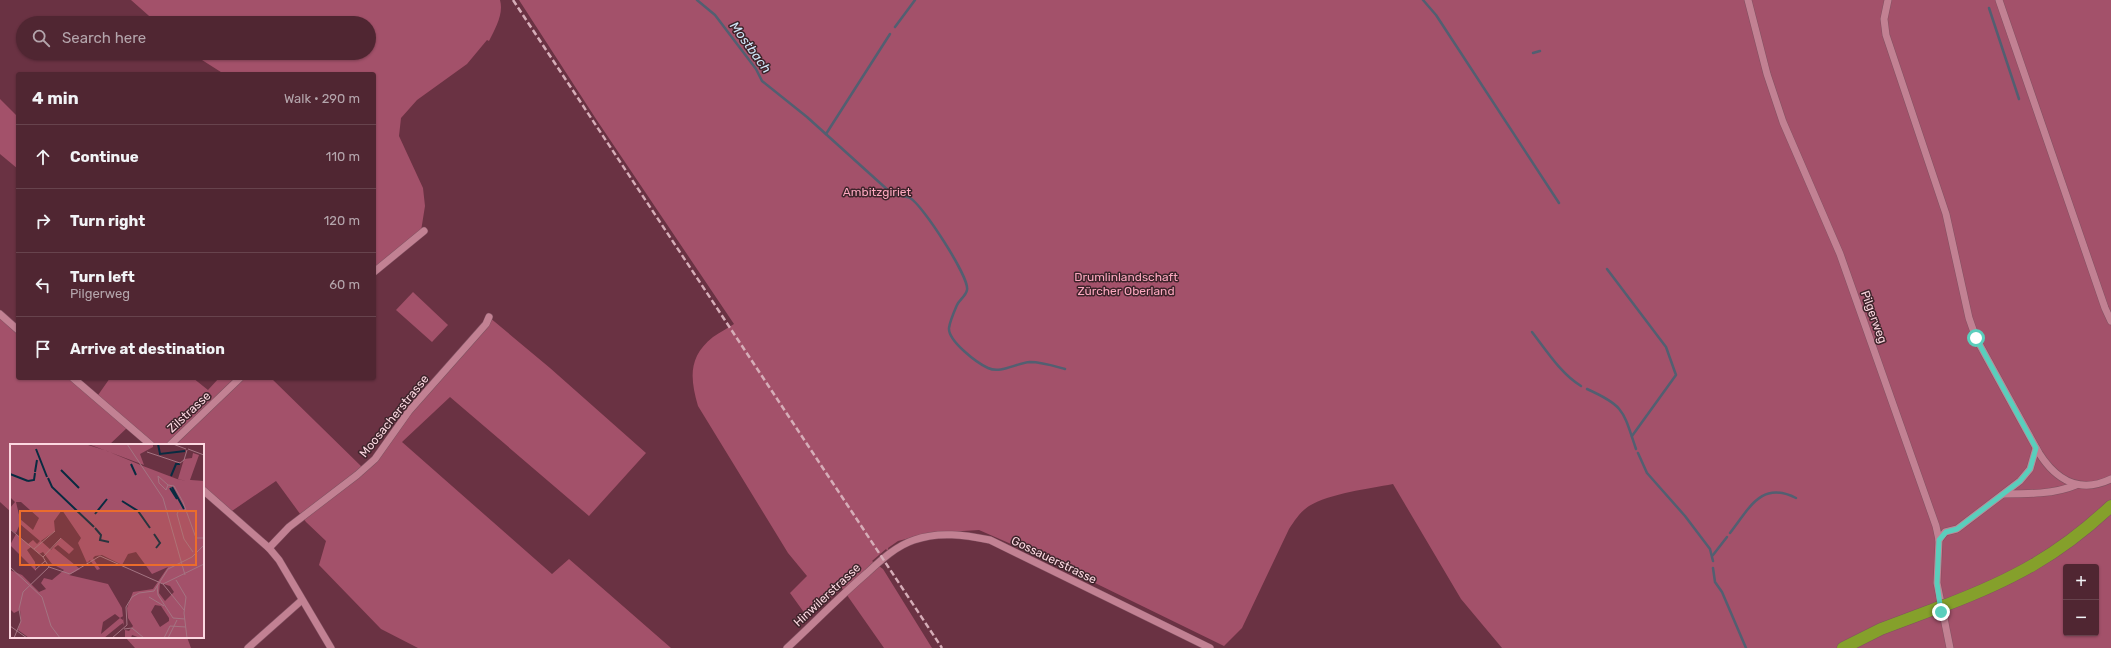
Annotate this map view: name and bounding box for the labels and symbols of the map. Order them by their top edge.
water label: Mostbach [727,19,774,76]
park label: Ambitzgiriet [843,185,911,199]
park label: Drumlinlandschaft Zürcher Oberland [1074,270,1178,298]
street label: Pilgerweg [1858,289,1890,345]
route start [1967,329,1985,347]
street label: Moosacherstrasse [356,372,432,460]
street label: Zilstrasse [165,388,214,435]
inset map [10,444,204,638]
street label: Gossauerstrasse [1009,533,1099,587]
street label: Hinwilerstrasse [791,560,864,630]
route end [1932,603,1950,621]

